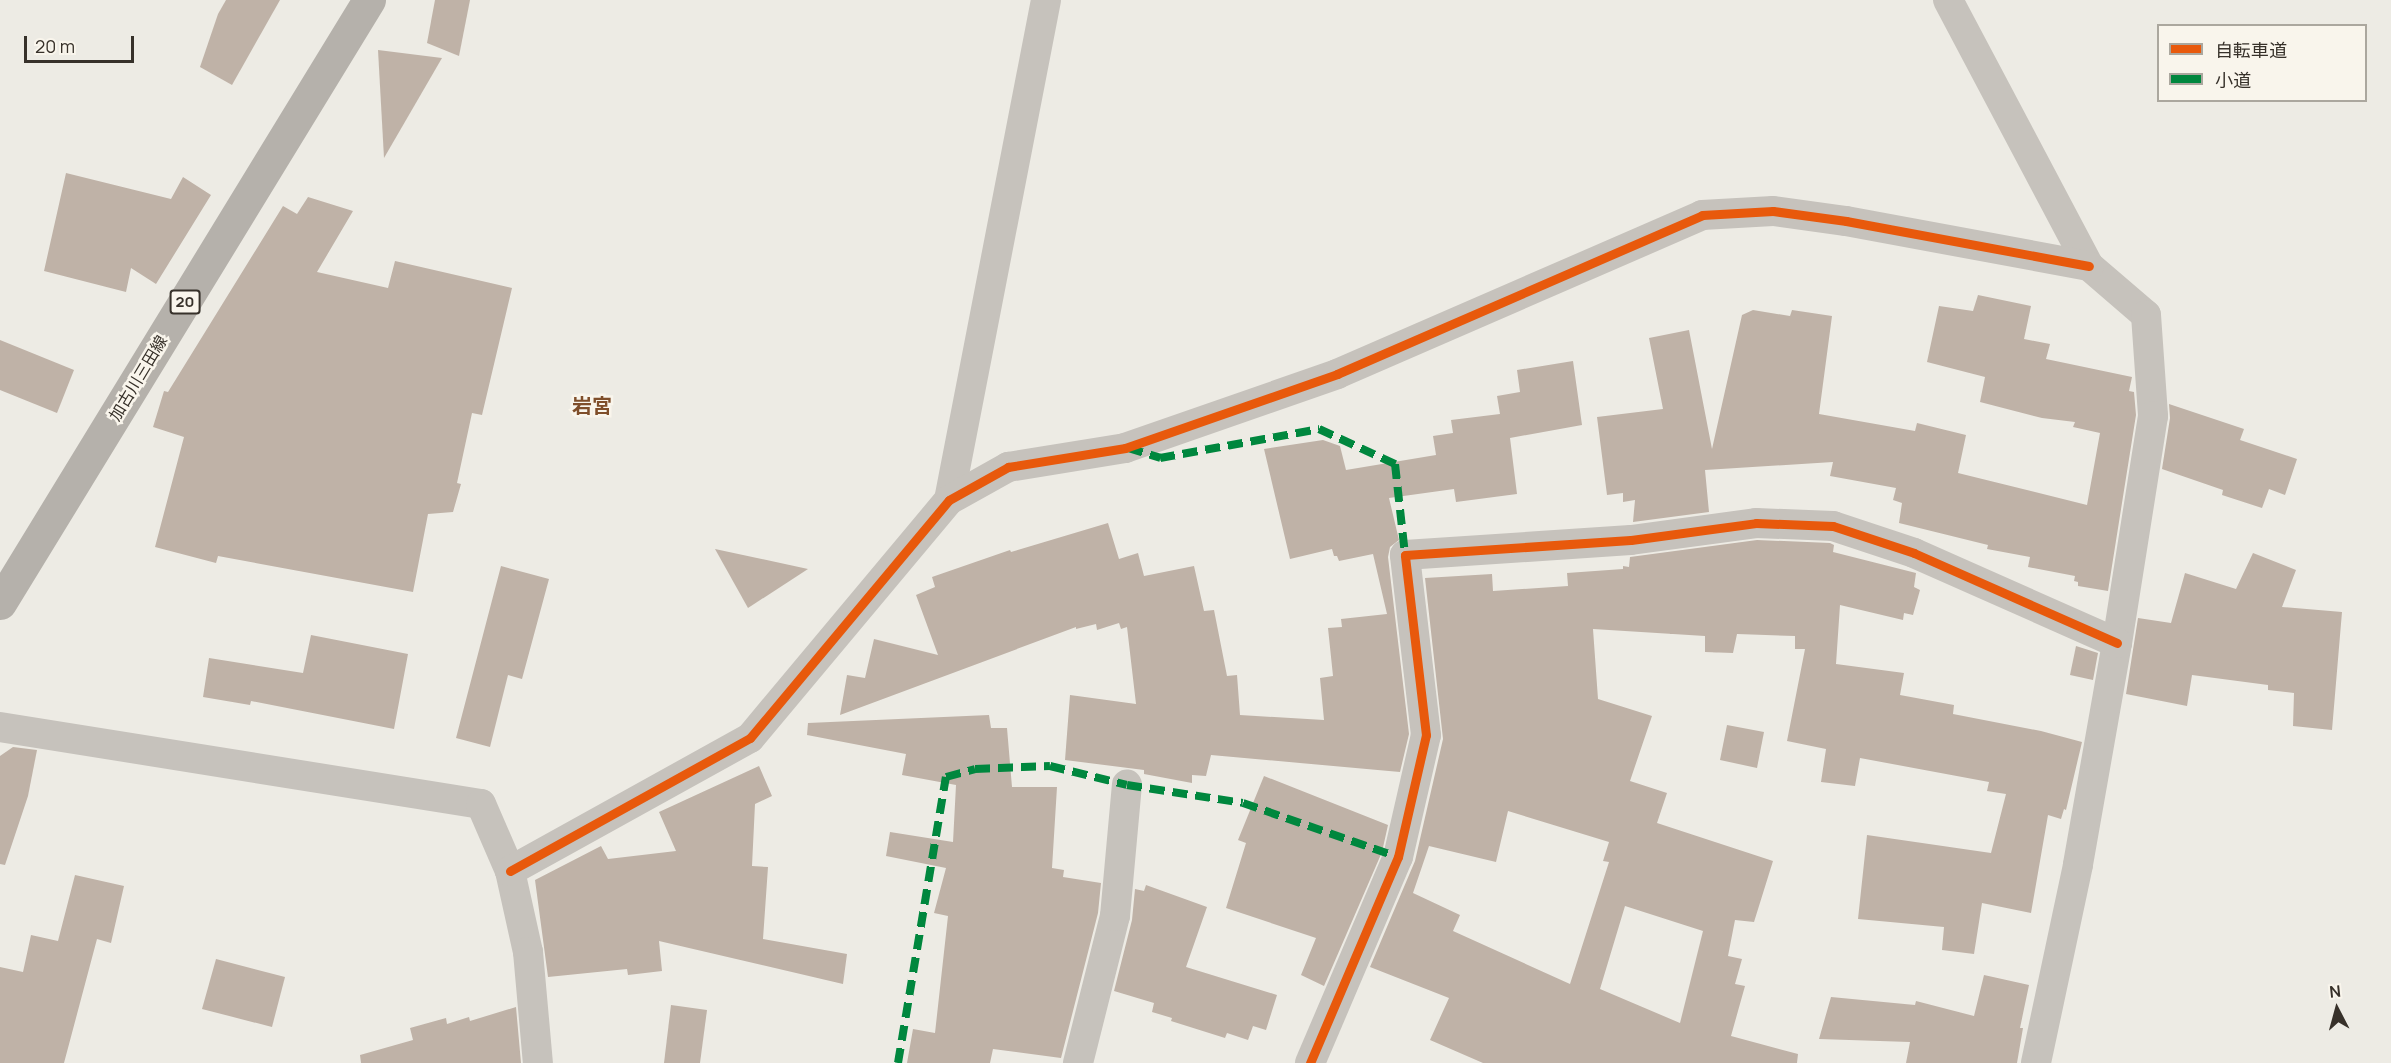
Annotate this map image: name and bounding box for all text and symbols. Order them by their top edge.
scale bar [27,24,136,62]
legend [2157,24,2367,102]
text: 20 m [35,34,75,58]
text: 自転車道 [2215,38,2287,62]
text: 小道 [2215,68,2251,92]
road number: 20 [168,290,201,314]
street label: 加古川三田線 [105,332,171,424]
district label: 岩宮 [572,393,612,417]
north arrow [2307,979,2367,1039]
text: N [2328,980,2342,1003]

